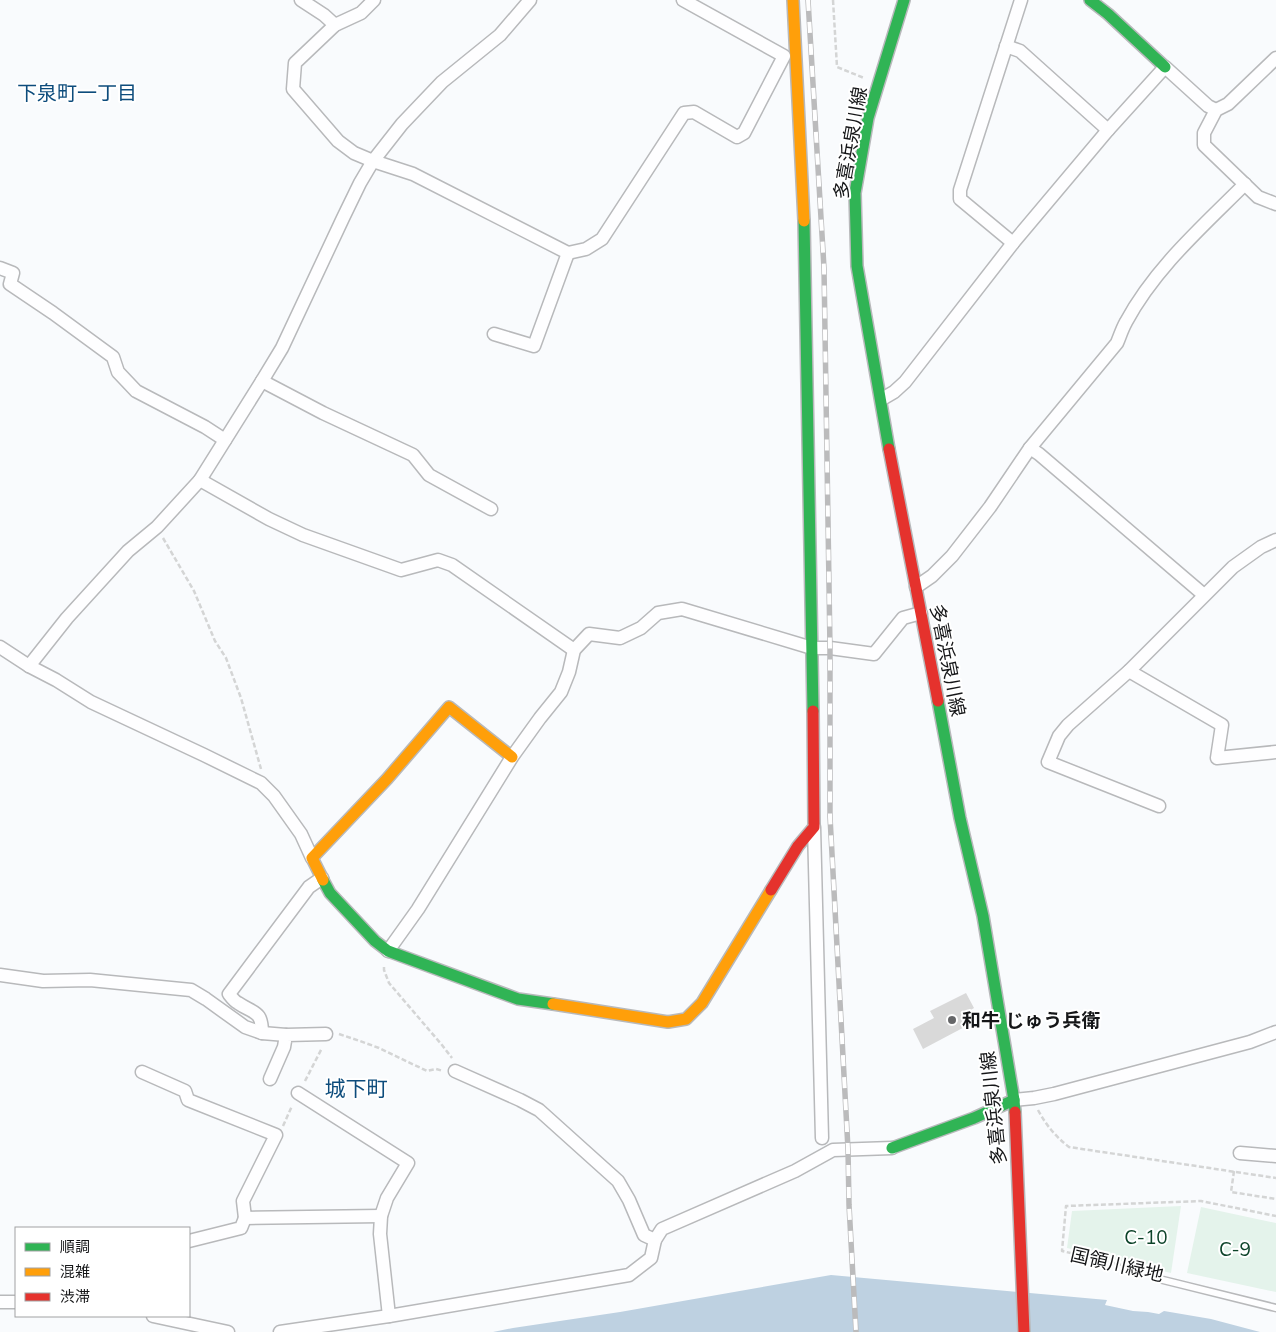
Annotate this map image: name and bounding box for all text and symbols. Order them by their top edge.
district label: 下泉町一丁目 [17,80,137,105]
street label: 多喜浜泉川線 [828,85,872,201]
street label: 多喜浜泉川線 [925,602,971,718]
place label: 和牛 じゅう兵衛 [962,1008,1100,1032]
marker: 和牛 じゅう兵衛 [946,1014,958,1026]
street label: 多喜浜泉川線 [975,1050,1011,1166]
district label: 城下町 [325,1075,388,1101]
park label: C-10 [1124,1225,1168,1249]
legend [15,1227,190,1317]
text: 順調 [60,1237,90,1256]
park label: C-9 [1219,1237,1251,1261]
street label: 国領川緑地 [1068,1242,1166,1286]
text: 混雑 [60,1262,90,1281]
text: 渋滞 [60,1287,90,1306]

